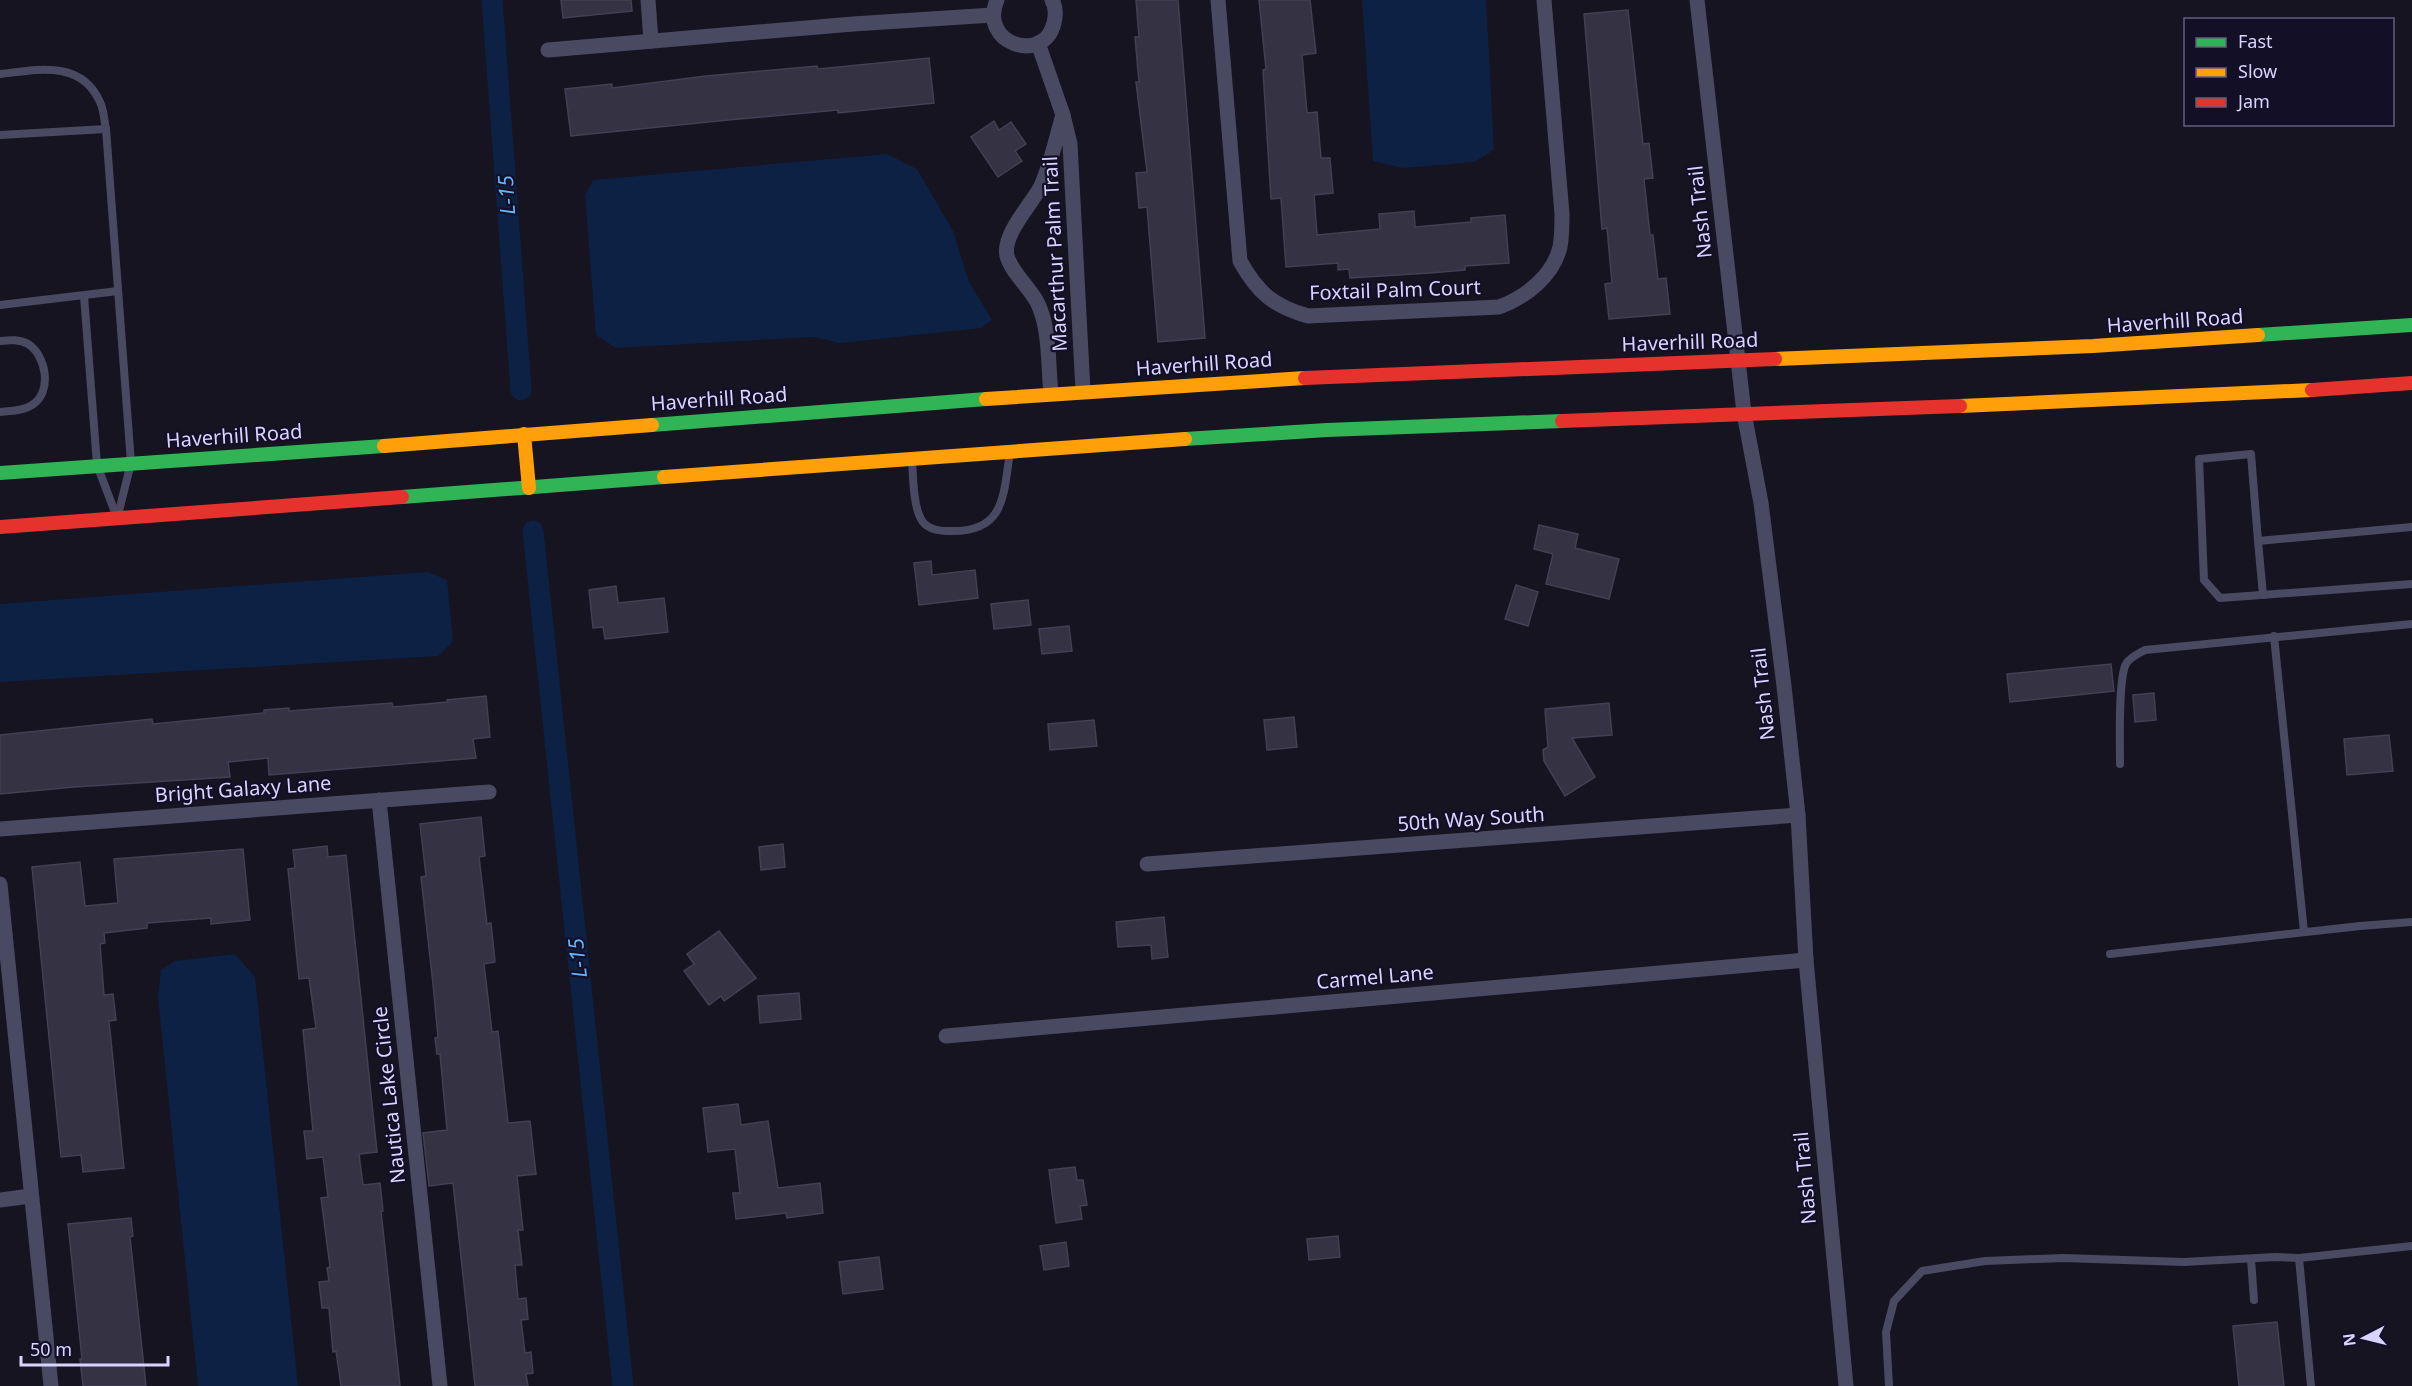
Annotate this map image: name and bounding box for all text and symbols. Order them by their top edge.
legend [2184,18,2394,126]
text: Fast [2238,29,2273,53]
text: Slow [2238,59,2277,83]
text: Jam [2236,89,2270,113]
street label: Macarthur Palm Trail [1036,156,1073,352]
street label: Nash Trail [1681,164,1718,260]
water label: L-15 [491,174,521,216]
street label: Foxtail Palm Court [1309,273,1481,306]
street label: Haverhill Road [2106,302,2244,339]
street label: Haverhill Road [1621,326,1759,357]
street label: Haverhill Road [1135,345,1273,382]
street label: Haverhill Road [650,380,788,417]
street label: Haverhill Road [165,417,303,454]
street label: Nash Trail [1744,646,1781,742]
street label: Bright Galaxy Lane [154,769,332,808]
street label: 50th Way South [1396,800,1545,837]
water label: L-15 [561,936,593,979]
street label: Carmel Lane [1315,958,1435,995]
street label: Nautica Lake Circle [366,1005,411,1185]
street label: Nash Trail [1787,1130,1822,1226]
north arrow [2334,1308,2394,1368]
scale bar [21,1329,168,1367]
text: N [2337,1332,2361,1348]
text: 50 m [30,1337,72,1361]

